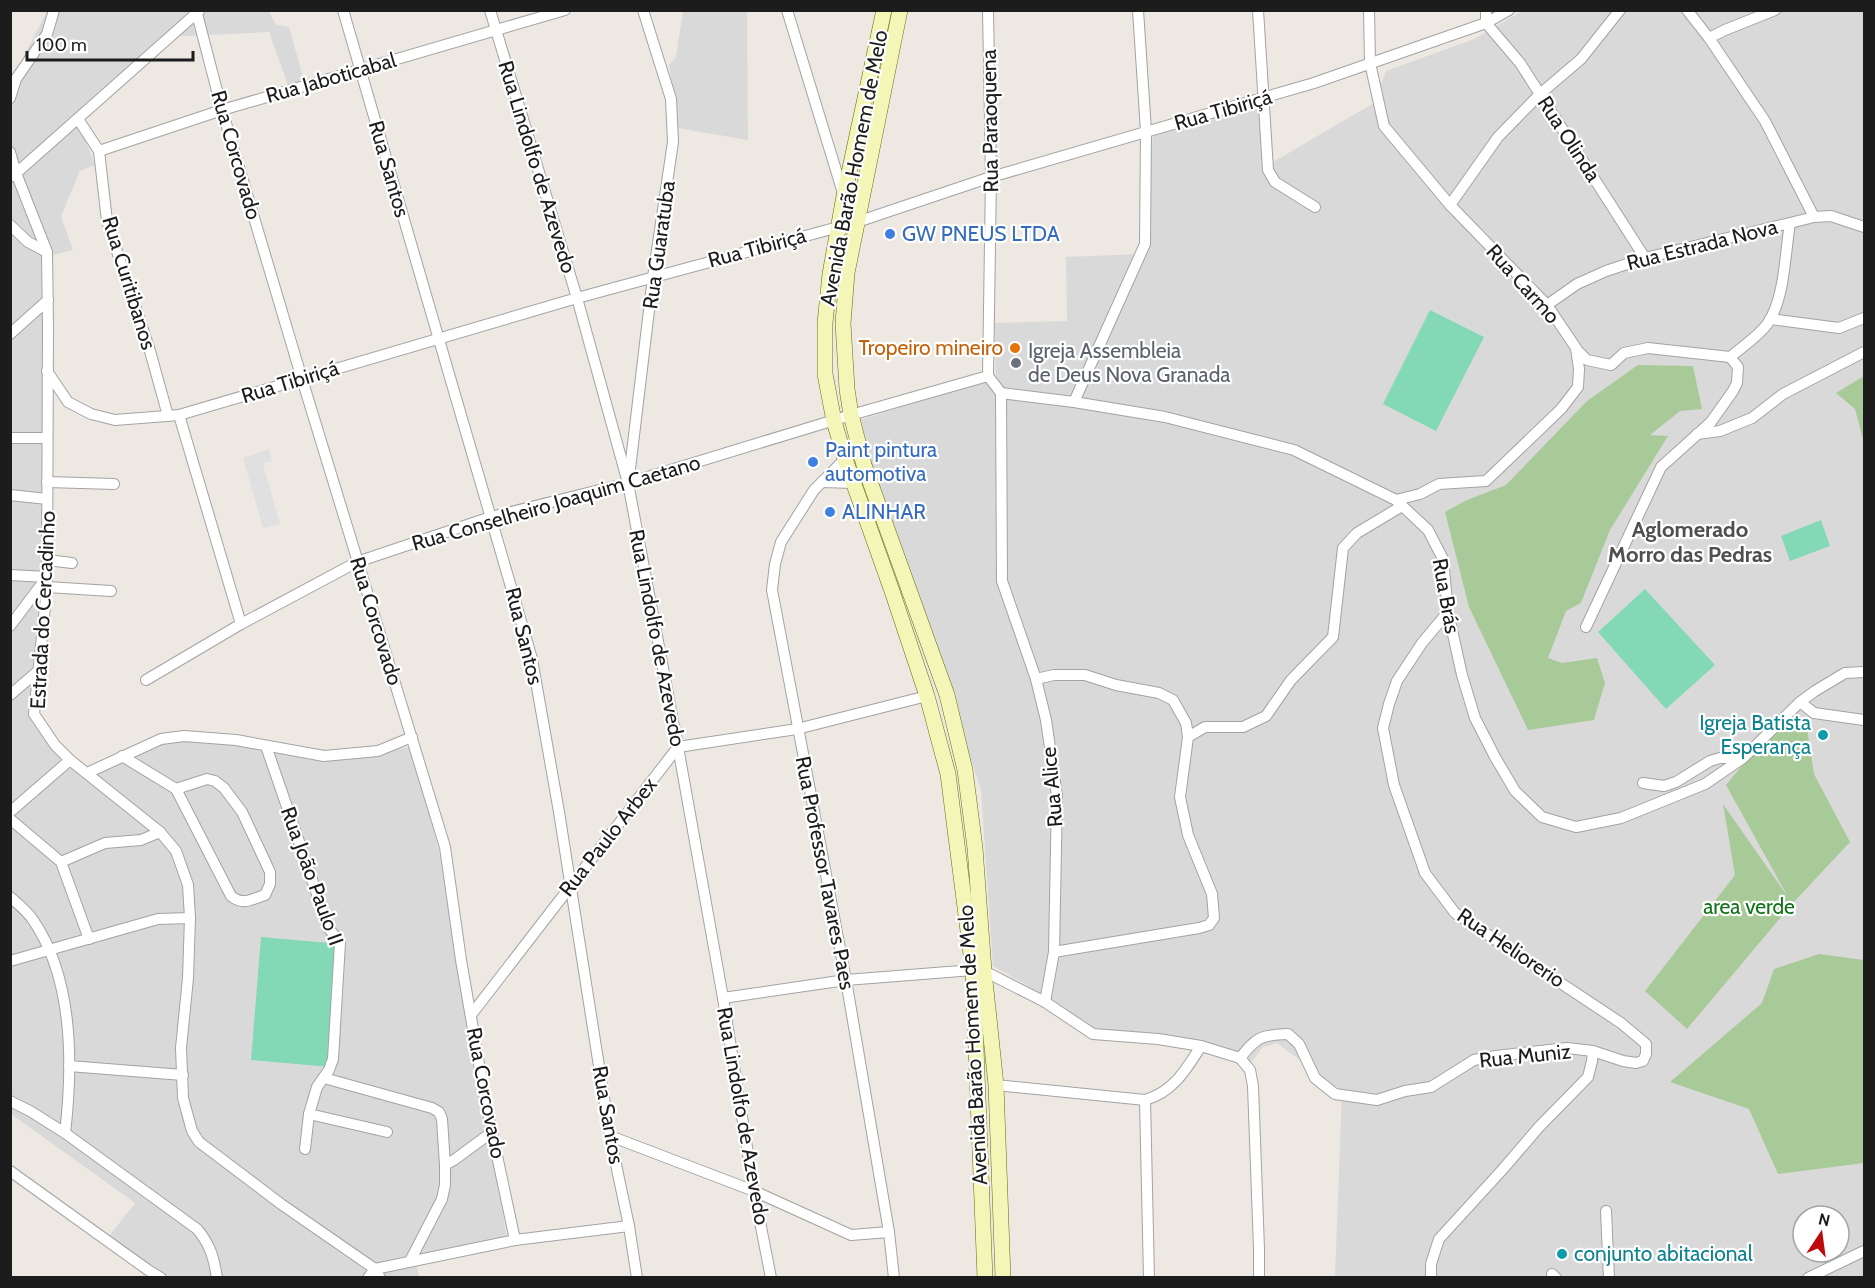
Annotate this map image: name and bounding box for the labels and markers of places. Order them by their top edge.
place label: GW PNEUS LTDA [902,221,1060,246]
marker: GW PNEUS LTDA [883,227,897,241]
place label: Tropeiro mineiro [858,335,1003,360]
place label: Igreja Assembleia de Deus Nova Granada [1028,338,1230,387]
marker: Tropeiro mineiro [1008,341,1022,355]
marker: Igreja Assembleia de Deus Nova Granada [1009,356,1023,370]
place label: Paint pintura automotiva [825,437,937,486]
marker: Paint pintura automotiva [806,455,820,469]
place label: ALINHAR [842,499,926,524]
marker: ALINHAR [823,505,837,519]
place label: Igreja Batista Esperança [1699,710,1811,759]
marker: Igreja Batista Esperança [1816,728,1830,742]
place label: conjunto abitacional [1574,1241,1753,1267]
marker: conjunto abitacional [1555,1247,1569,1261]

